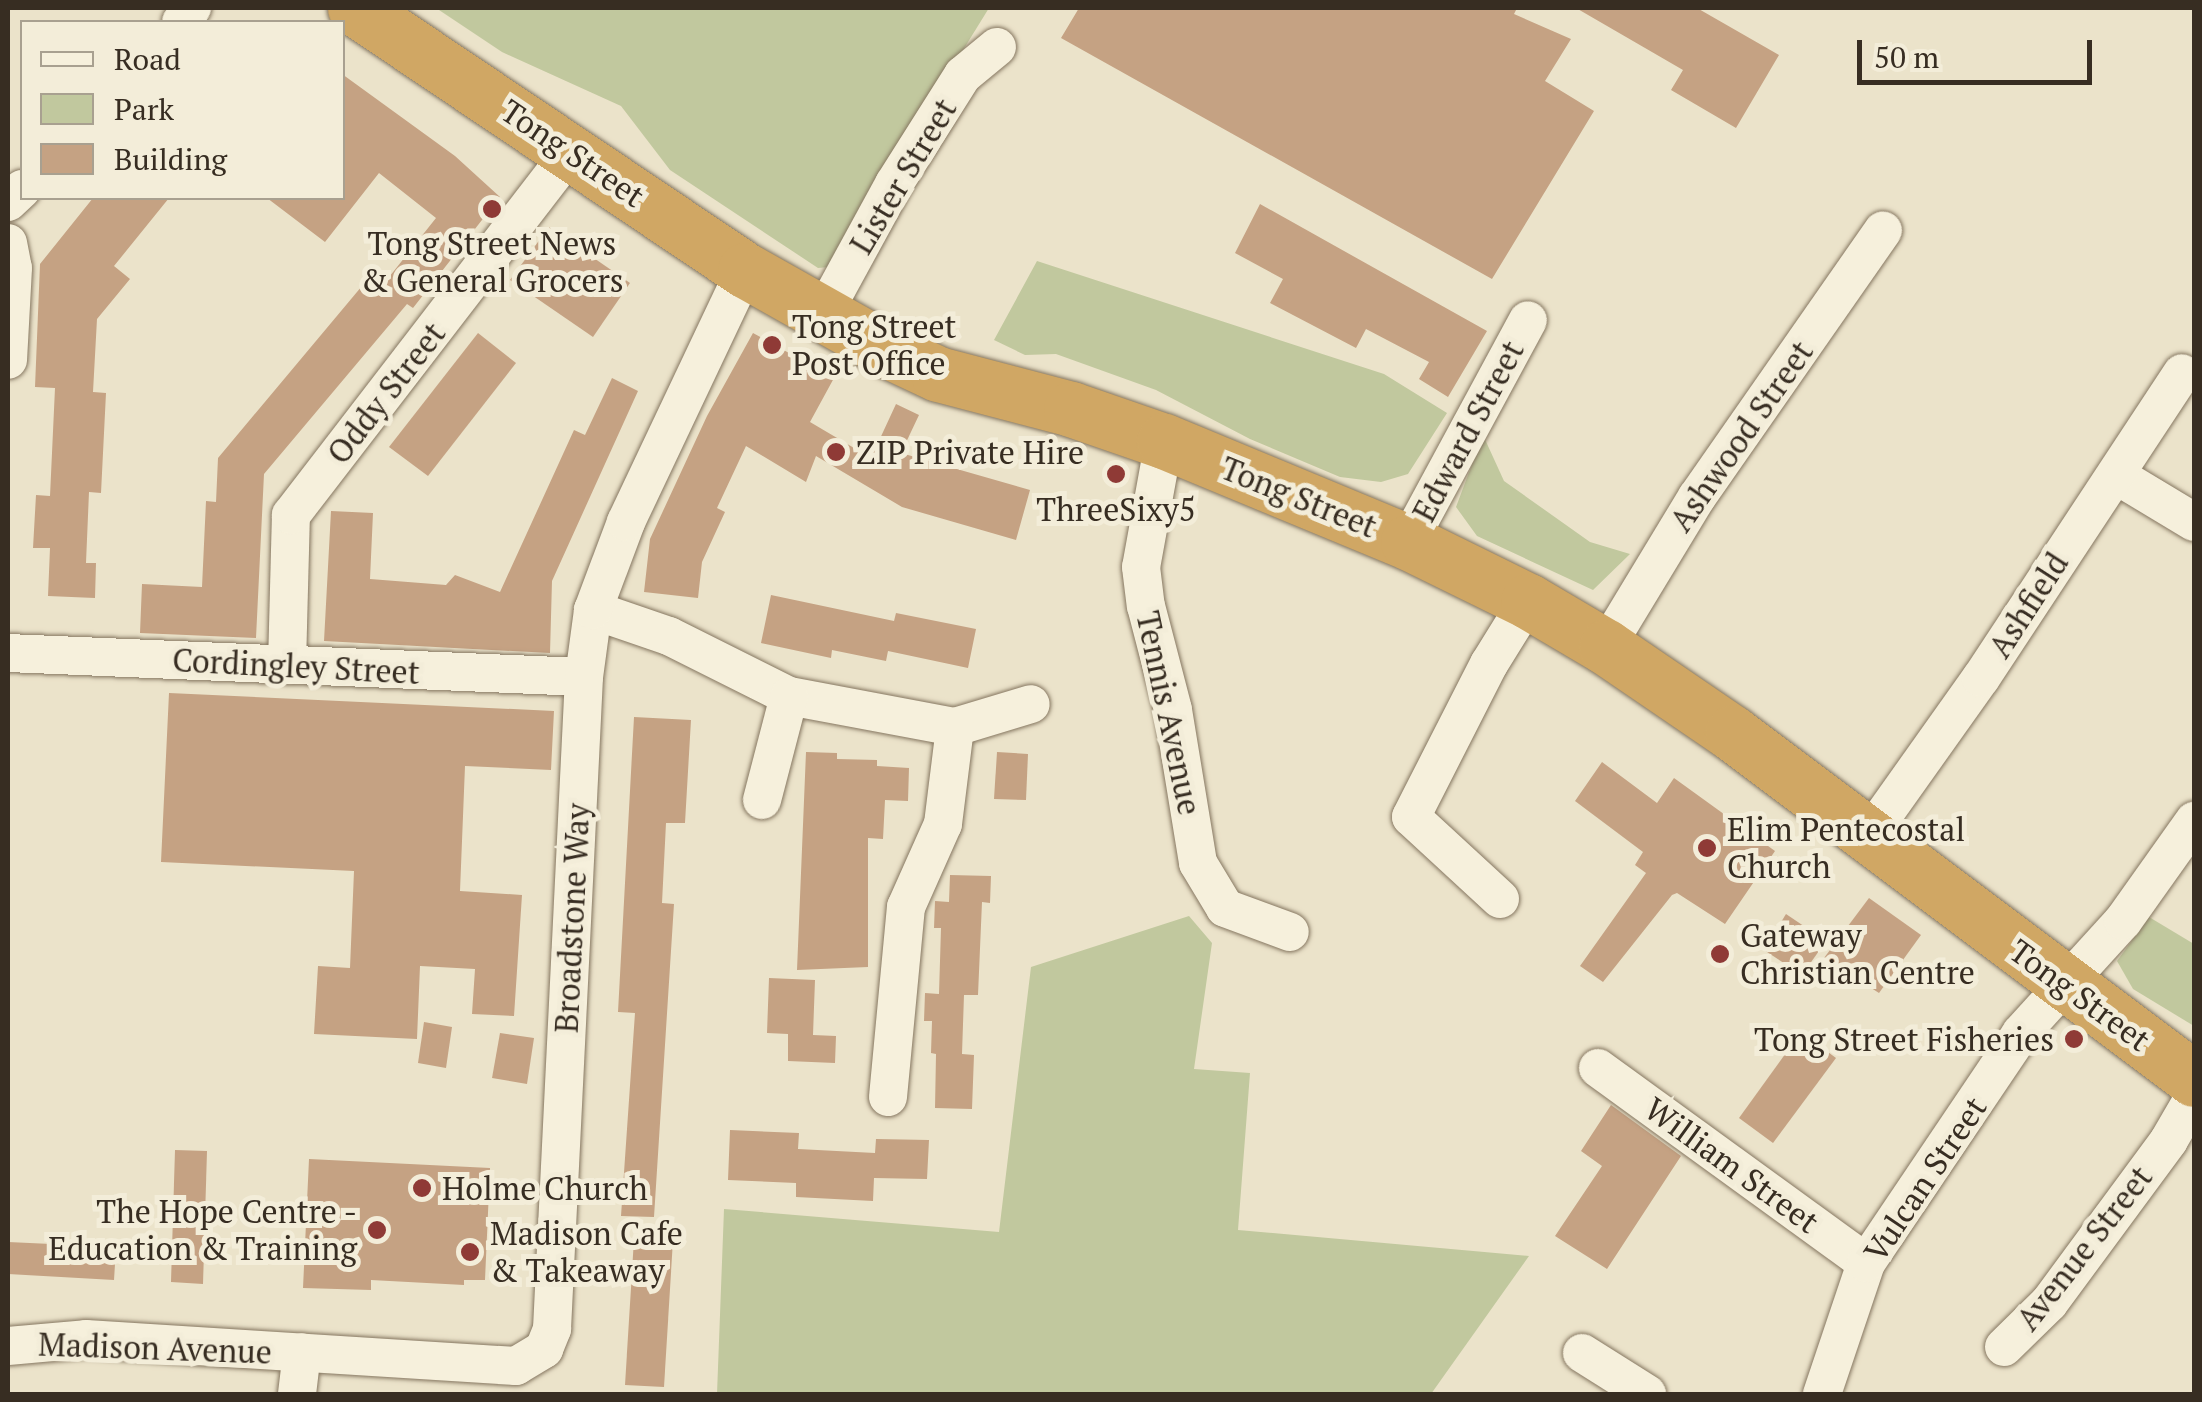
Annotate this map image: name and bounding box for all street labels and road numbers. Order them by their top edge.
street label: Tong Street [494,91,652,215]
street label: Lister Street [842,91,964,261]
street label: Oddy Street [319,315,453,471]
street label: Ashwood Street [1661,333,1821,539]
street label: Edward Street [1404,334,1532,528]
street label: Tong Street [1216,448,1382,546]
street label: Ashfield [1980,545,2076,665]
street label: Tennis Avenue [1129,607,1209,819]
street label: Cordingley Street [171,640,421,692]
street label: Broadstone Way [547,802,597,1034]
street label: Tong Street [2002,931,2158,1059]
street label: William Street [1638,1089,1826,1241]
street label: Vulcan Street [1856,1089,1994,1269]
street label: Avenue Street [2008,1158,2160,1338]
street label: Madison Avenue [37,1325,273,1371]

